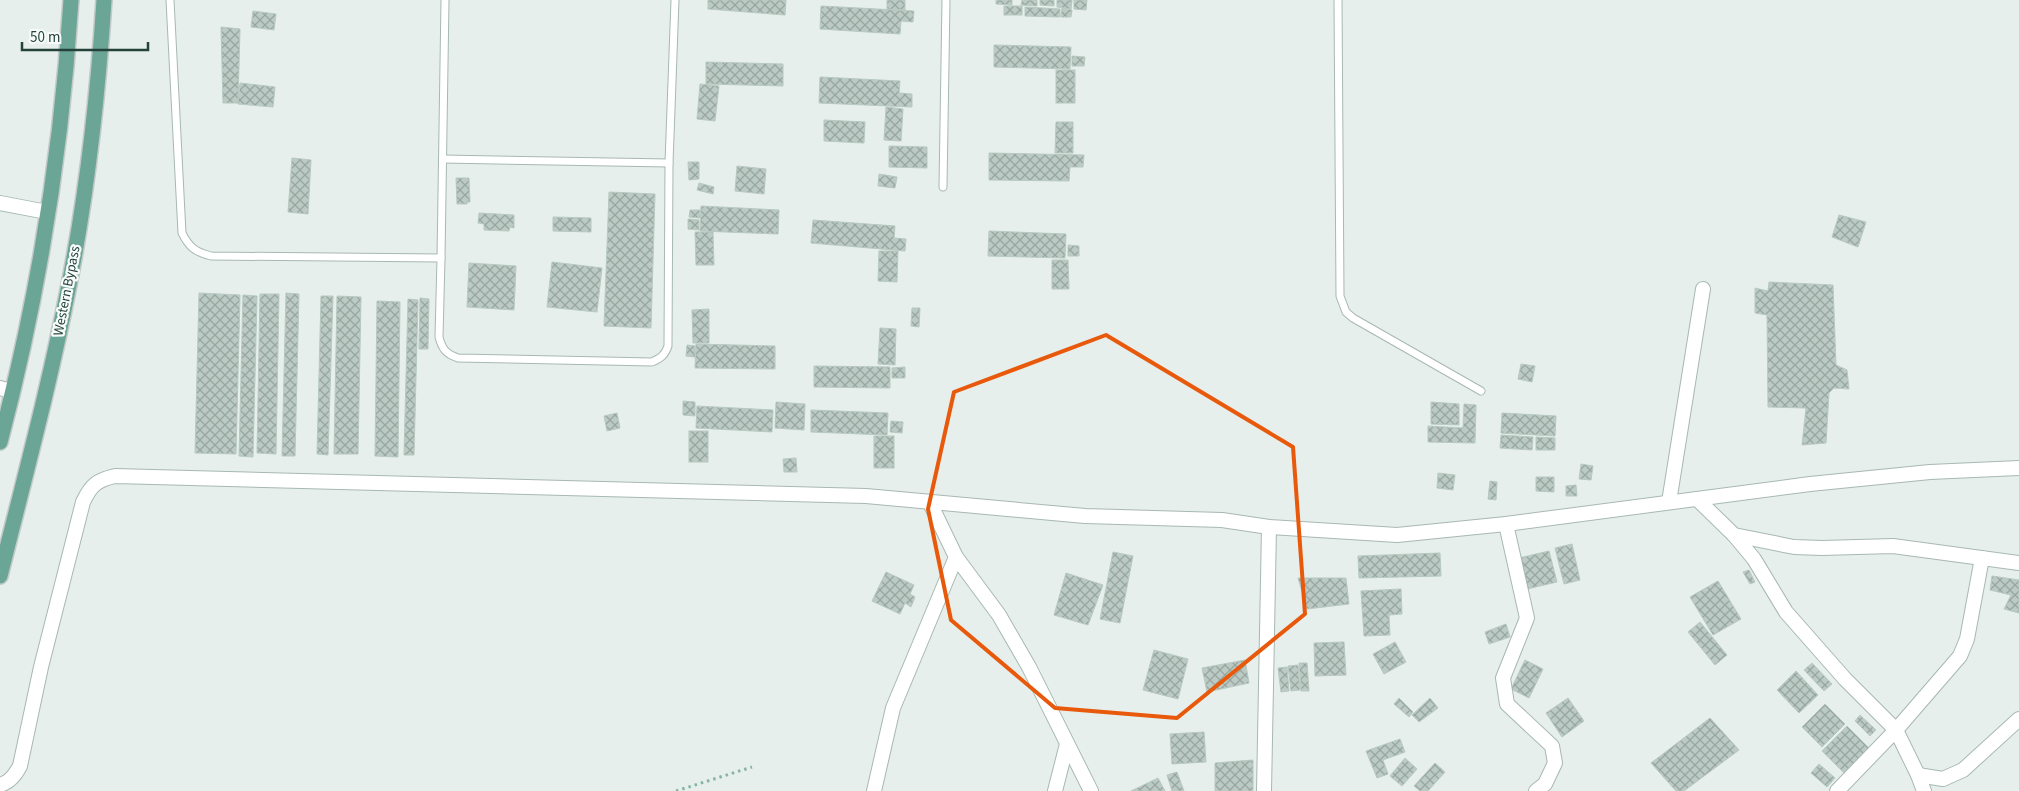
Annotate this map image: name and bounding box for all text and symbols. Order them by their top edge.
scale bar [22,20,149,52]
text: 50 m [30,27,60,48]
street label: Western Bypass [48,244,86,338]

